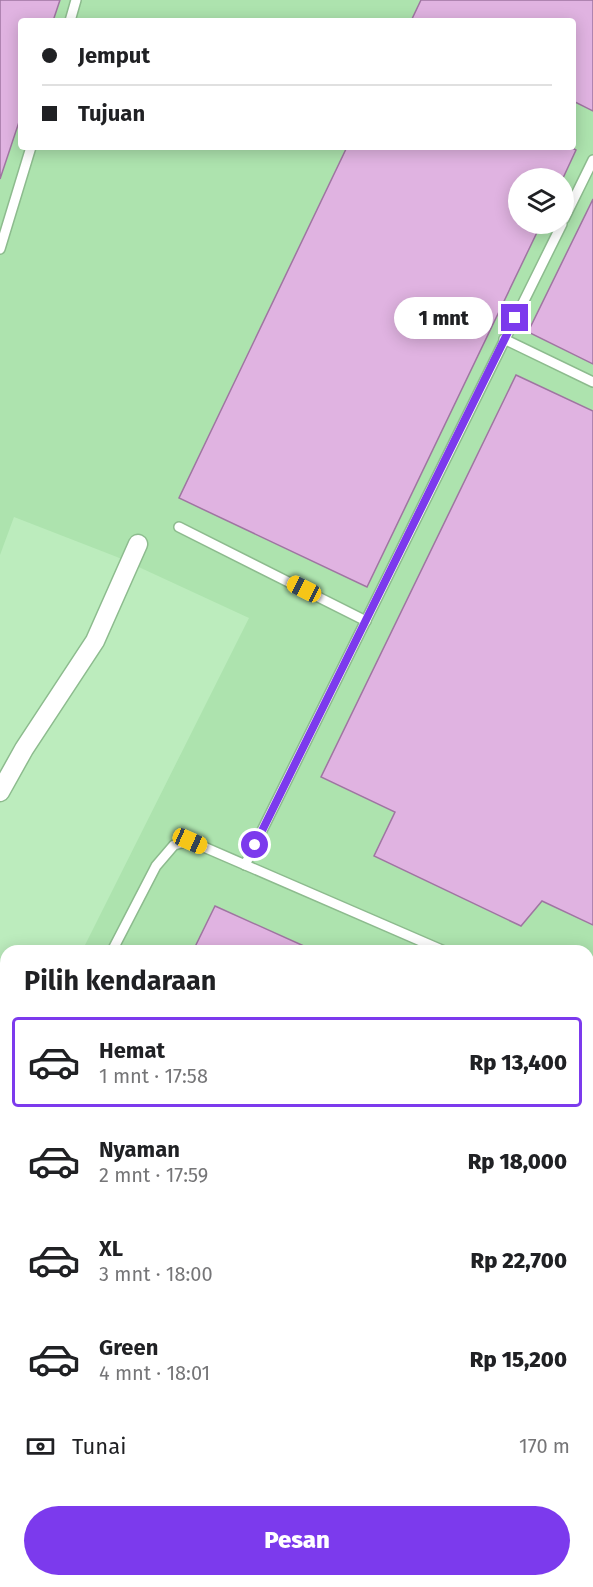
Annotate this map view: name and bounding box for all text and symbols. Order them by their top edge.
text: Jemput [78,42,150,69]
text: Tujuan [78,100,145,127]
map controls [508,168,574,234]
button: layers [508,168,574,234]
callout: 1 mnt [395,297,494,339]
route end [501,304,528,331]
text: 1 mnt [418,306,469,330]
car [284,573,324,605]
car [170,825,210,857]
route start [241,831,268,858]
text: Pilih kendaraan [24,965,216,997]
icon: car [27,1035,81,1089]
text: Hemat [99,1037,165,1064]
text: Rp 13,400 [470,1049,567,1076]
text: 1 mnt · 17:58 [99,1064,208,1088]
icon: car [27,1134,81,1188]
text: Nyaman [99,1136,180,1163]
text: Rp 18,000 [468,1148,567,1175]
text: 2 mnt · 17:59 [99,1163,208,1187]
icon: car [27,1233,81,1287]
text: XL [99,1235,123,1262]
text: Rp 22,700 [471,1247,567,1274]
text: 3 mnt · 18:00 [99,1262,213,1286]
icon: car [27,1332,81,1386]
text: Green [99,1334,158,1361]
text: Rp 15,200 [470,1346,567,1373]
text: 4 mnt · 18:01 [99,1361,210,1385]
icon: cash [24,1430,57,1463]
text: Tunai [72,1433,126,1460]
text: 170 m [519,1434,570,1458]
button: Pesan [24,1506,570,1575]

